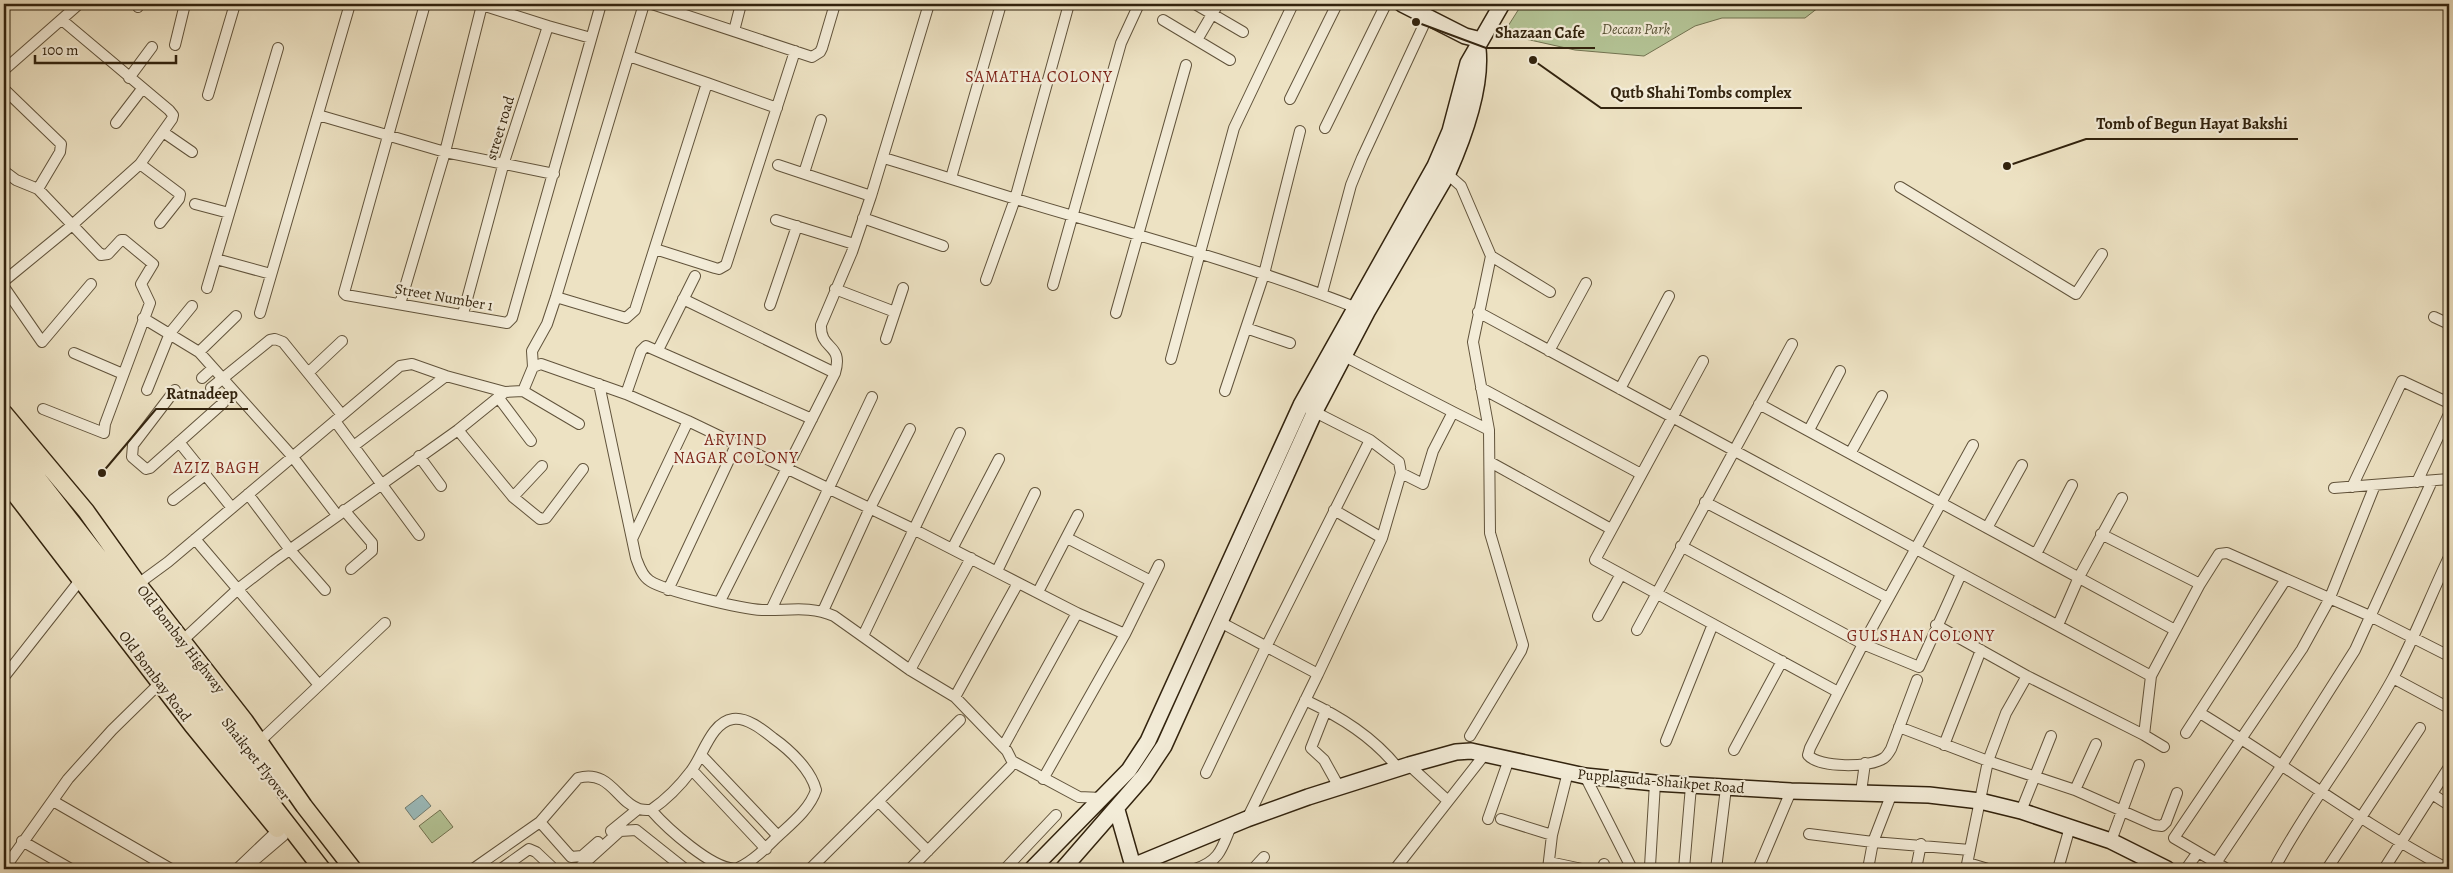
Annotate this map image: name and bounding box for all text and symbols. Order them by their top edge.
callout: Shazaan Cafe [1486,17,1595,48]
park label: Deccan Park [1602,19,1670,39]
text: Shazaan Cafe [1495,22,1585,44]
scale bar [35,32,176,64]
text: 100 m [42,40,79,60]
district label: SAMATHA COLONY [965,66,1113,88]
callout: Qutb Shahi Tombs complex [1601,77,1802,108]
text: Qutb Shahi Tombs complex [1611,82,1791,104]
street label: street road [481,93,519,163]
callout: Tomb of Begun Hayat Bakshi [2086,108,2298,139]
text: Tomb of Begun Hayat Bakshi [2096,113,2288,135]
street label: Street Number 1 [393,279,495,315]
callout: Ratnadeep [156,378,248,409]
text: Ratnadeep [166,383,238,405]
district label: ARVIND NAGAR COLONY [673,429,799,469]
district label: AZIZ BAGH [173,457,260,479]
street label: Old Bombay Highway [132,581,230,697]
district label: GULSHAN COLONY [1847,625,1995,647]
street label: Old Bombay Road [114,626,196,726]
street label: Shaikpet Flyover [217,713,295,805]
street label: Pupplaguda-Shaikpet Road [1577,764,1746,798]

